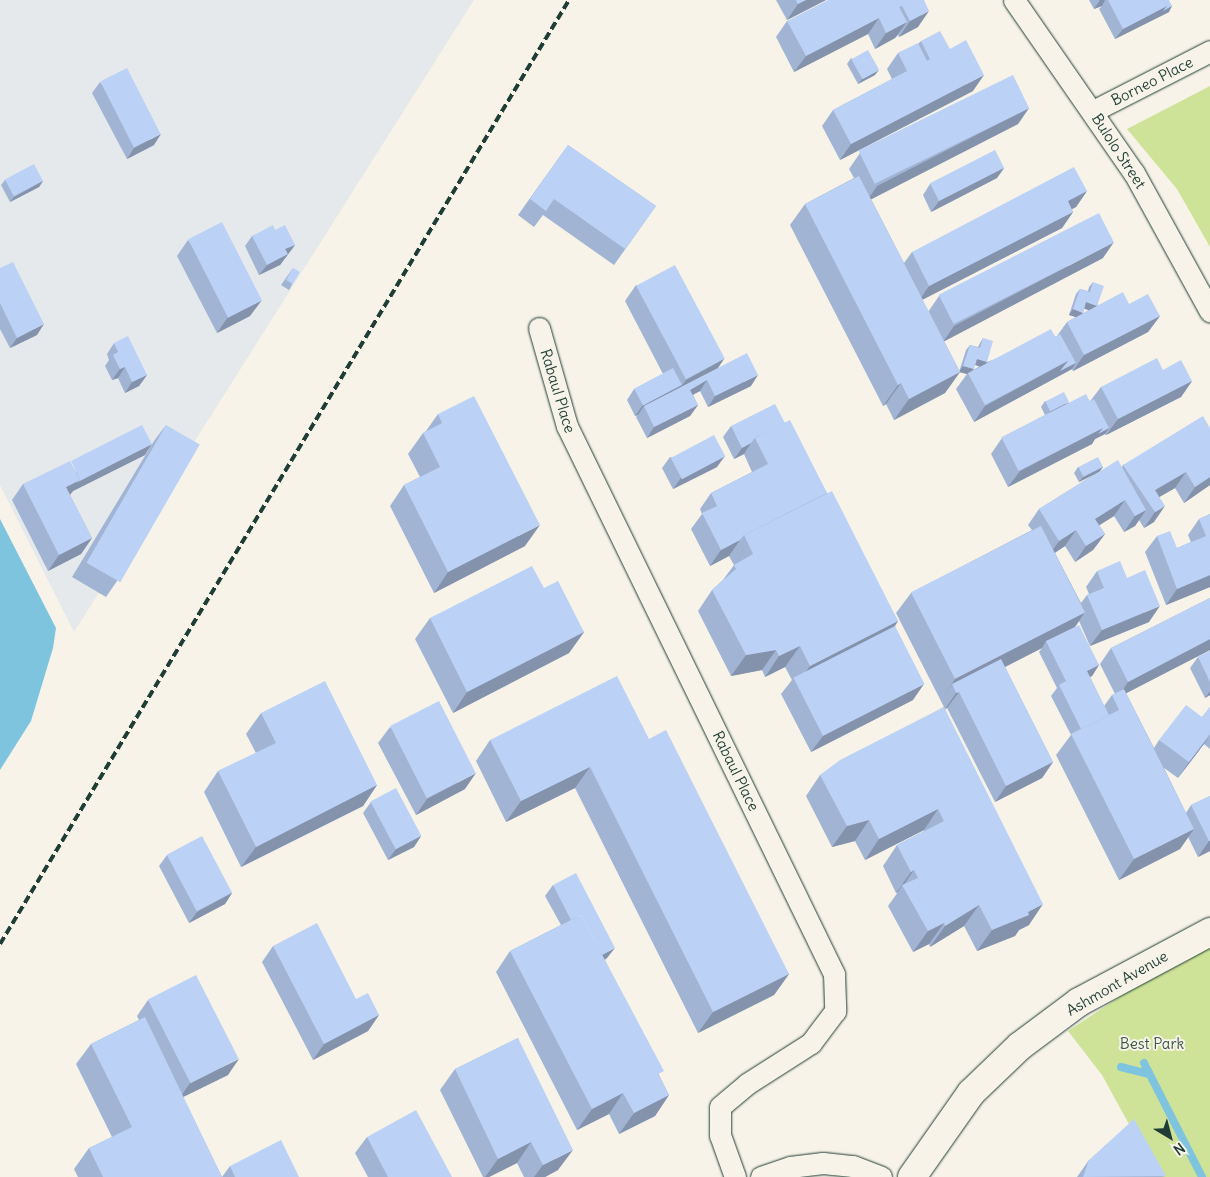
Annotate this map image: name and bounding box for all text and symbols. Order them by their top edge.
street label: Borneo Place [1108,53,1196,109]
street label: Bulolo Street [1088,110,1150,192]
street label: Rabaul Place [537,347,579,435]
street label: Rabaul Place [709,728,763,814]
street label: Ashmont Avenue [1063,947,1171,1019]
park label: Best Park [1120,1035,1184,1053]
north arrow [1145,1112,1195,1162]
text: N [1170,1139,1188,1159]

